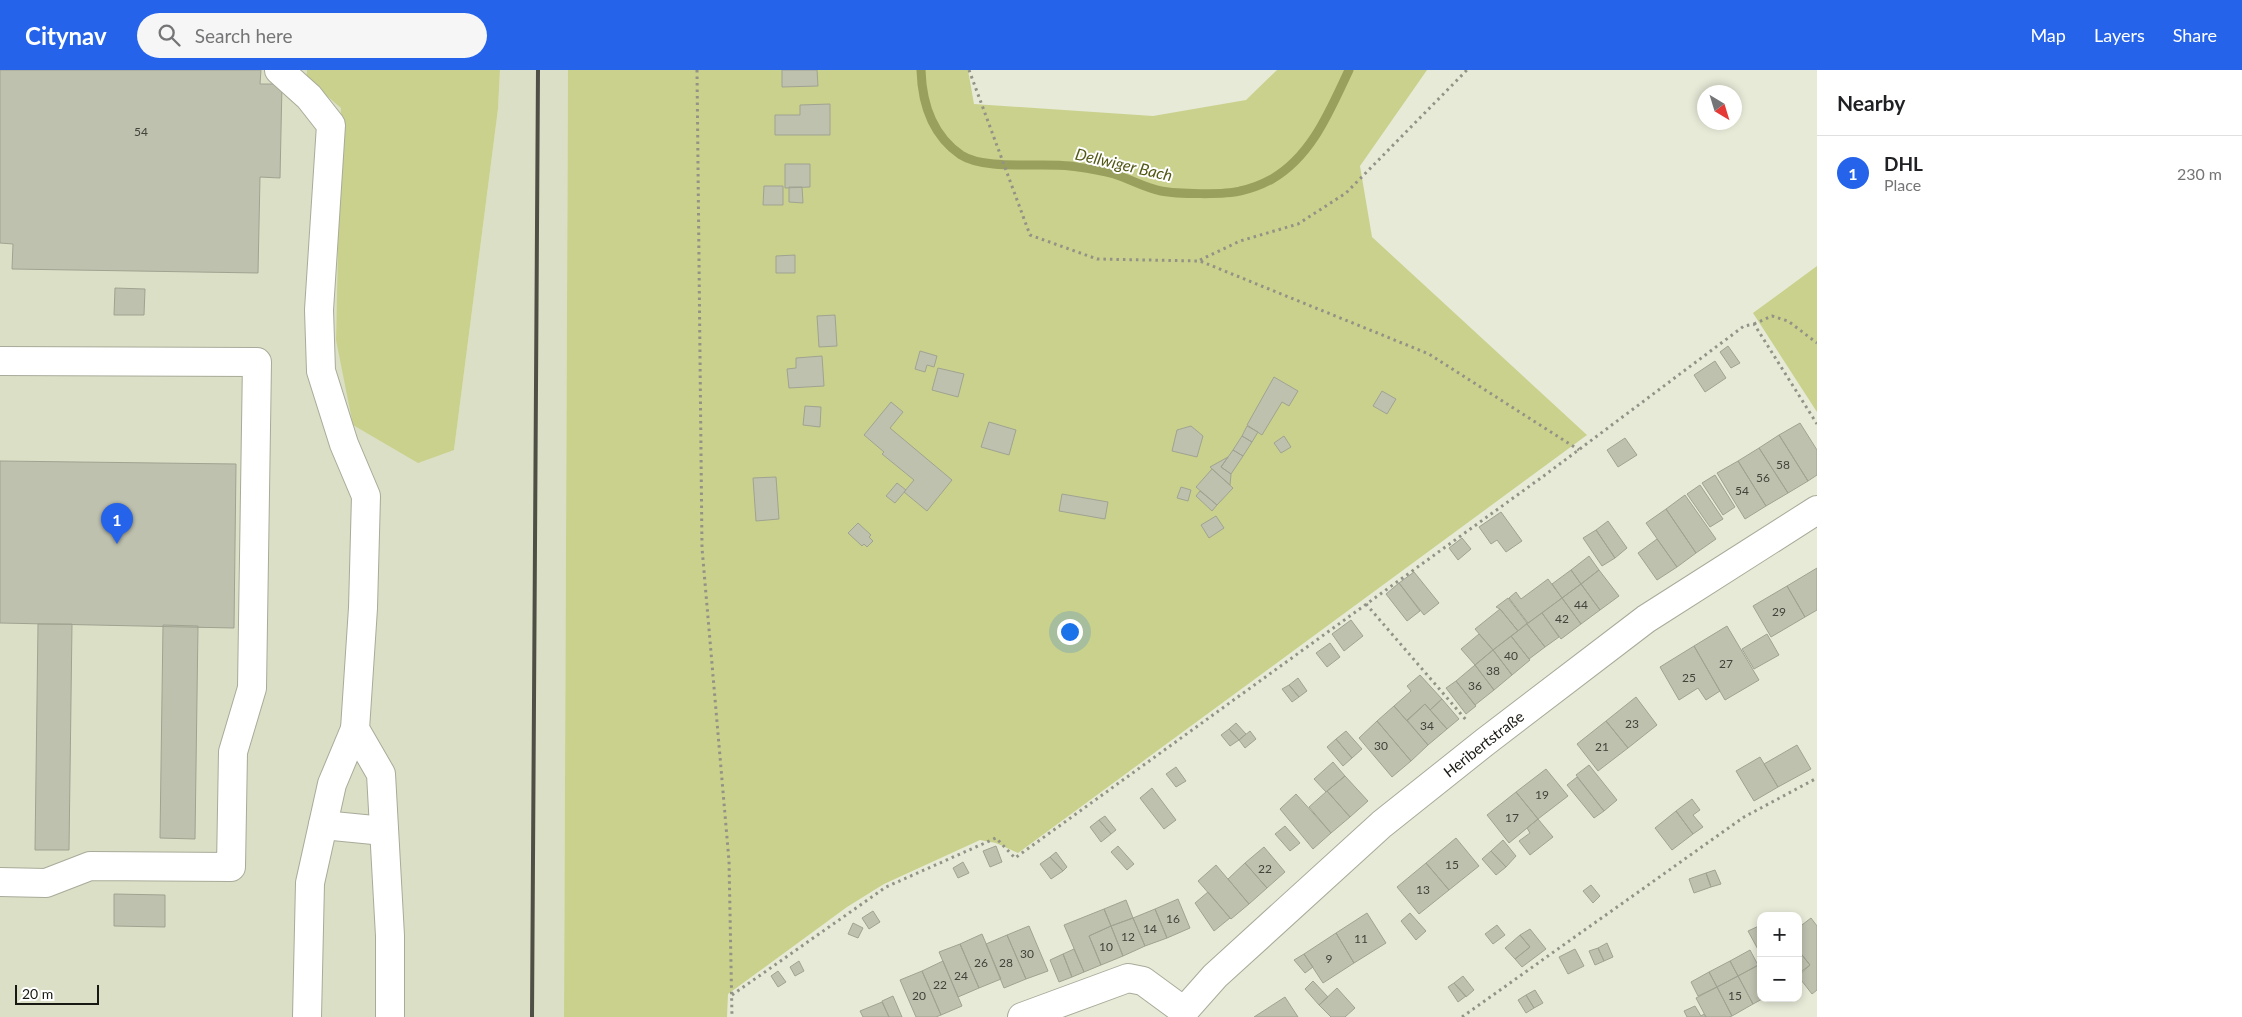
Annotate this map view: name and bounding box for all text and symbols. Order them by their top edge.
search box [137,13,487,58]
text: Citynav [25,21,107,50]
icon: search [155,21,183,49]
text: Search here [195,24,293,47]
text: Map [2030,24,2066,46]
text: Layers [2094,24,2145,46]
text: Share [2173,24,2217,46]
north arrow [1697,85,1742,130]
text: Nearby [1837,90,1905,115]
house number: 54 [134,124,148,139]
water label: Dellwiger Bach [1074,144,1174,184]
text: DHL [1884,152,1923,175]
text: 1 [1848,164,1858,183]
text: 230 m [2177,164,2222,183]
text: Place [1884,175,1921,194]
house number: 58 [1776,457,1790,472]
house number: 56 [1756,470,1770,485]
house number: 54 [1735,483,1749,498]
pin: 1 [101,503,133,544]
house number: 44 [1574,597,1588,612]
house number: 29 [1772,604,1786,619]
house number: 42 [1555,611,1569,626]
your location [1057,619,1083,645]
house number: 40 [1504,648,1518,663]
house number: 27 [1719,656,1733,671]
house number: 38 [1486,663,1500,678]
house number: 25 [1682,670,1696,685]
house number: 36 [1468,678,1482,693]
street label: Heribertstraße [1440,707,1527,781]
house number: 23 [1625,716,1639,731]
house number: 34 [1420,718,1434,733]
house number: 30 [1374,738,1388,753]
house number: 21 [1595,739,1609,754]
house number: 19 [1535,787,1549,802]
house number: 17 [1505,810,1519,825]
house number: 15 [1445,857,1459,872]
house number: 22 [1258,861,1272,876]
house number: 13 [1416,882,1430,897]
house number: 16 [1166,911,1180,926]
map controls [1757,912,1802,1002]
button: + [1757,912,1802,957]
house number: 14 [1143,921,1157,936]
house number: 12 [1121,929,1135,944]
house number: 11 [1354,931,1368,946]
house number: 10 [1099,939,1113,954]
house number: 30 [1020,946,1034,961]
house number: 9 [1326,951,1333,966]
house number: 26 [974,955,988,970]
house number: 28 [999,955,1013,970]
button: − [1757,957,1802,1002]
house number: 24 [954,968,968,983]
house number: 22 [933,977,947,992]
scale bar [15,982,99,1005]
text: 20 m [22,985,53,1002]
house number: 20 [912,988,926,1003]
house number: 15 [1728,988,1742,1003]

